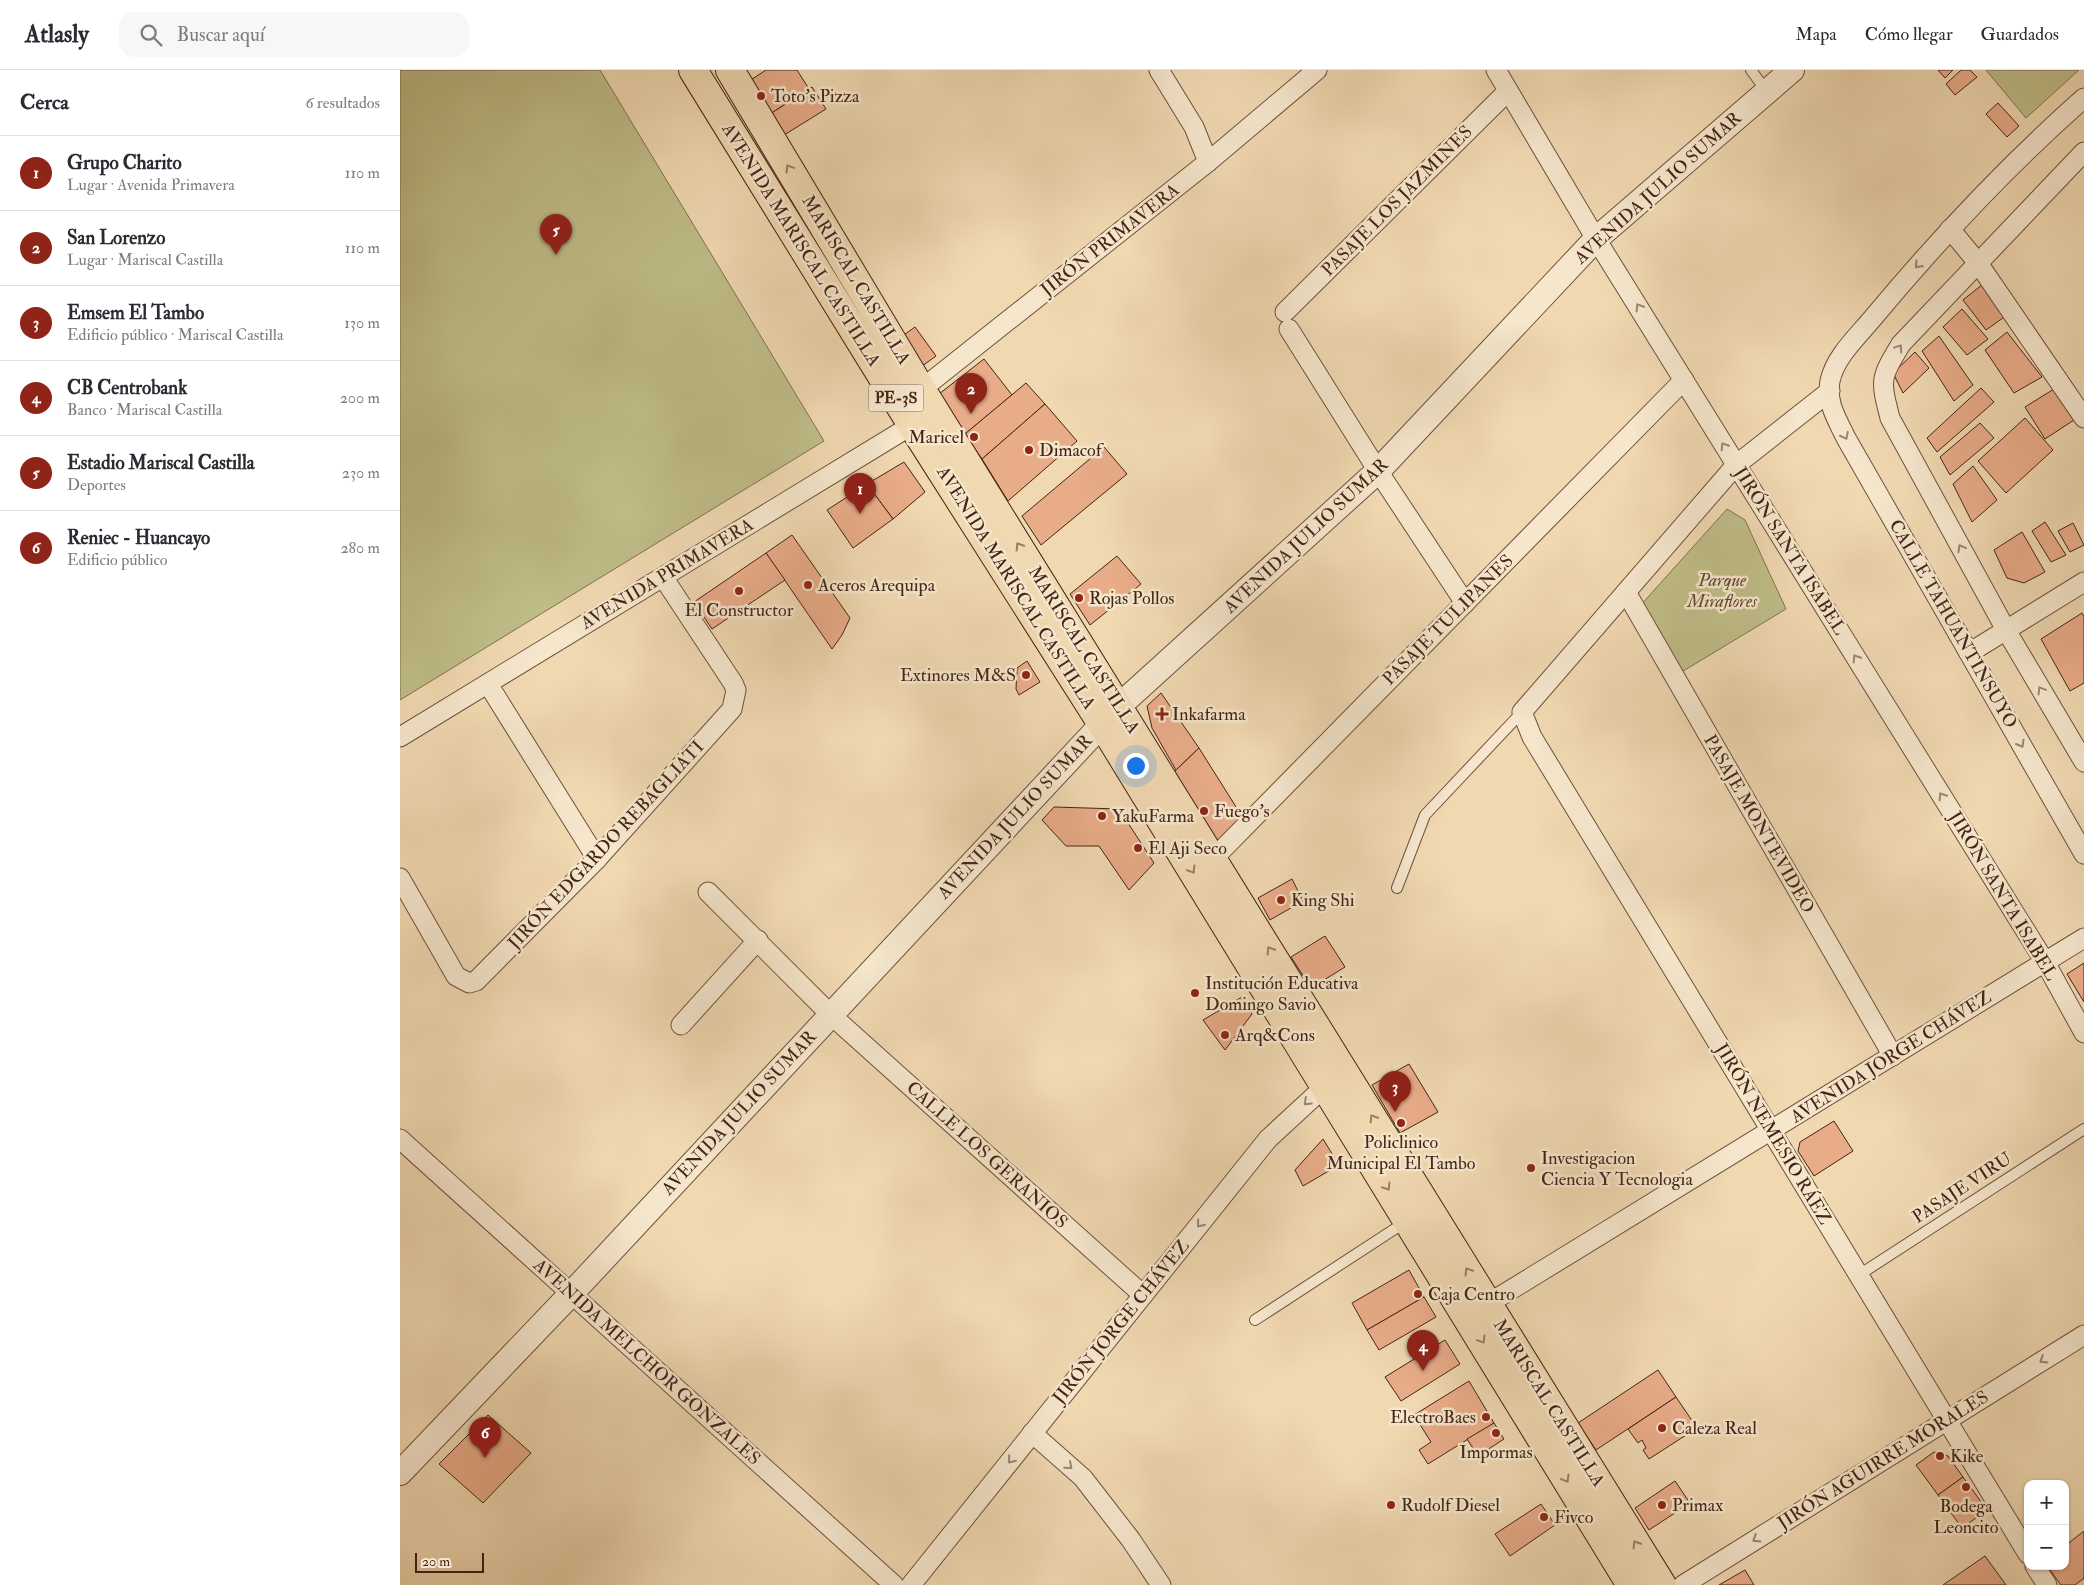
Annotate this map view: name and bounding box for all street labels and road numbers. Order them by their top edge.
street label: AVENIDA JULIO SUMAR [1569,106,1747,270]
street label: AVENIDA MARISCAL CASTILLA [717,119,885,371]
street label: PASAJE LOS JAZMINES [1317,121,1477,281]
street label: JIRÓN PRIMAVERA [1035,178,1184,302]
street label: MARISCAL CASTILLA [797,191,915,369]
road number: PE-3S [868,384,924,412]
street label: AVENIDA JULIO SUMAR [1218,453,1394,619]
street label: AVENIDA MARISCAL CASTILLA [932,462,1100,714]
street label: JIRÓN SANTA ISABEL [1728,462,1851,639]
street label: AVENIDA PRIMAVERA [576,513,758,635]
street label: CALLE TAHUANTINSUYO [1884,516,2022,732]
street label: PASAJE TULIPANES [1378,550,1518,690]
street label: MARISCAL CASTILLA [1024,562,1144,738]
street label: AVENIDA JULIO SUMAR [932,729,1098,905]
street label: PASAJE MONTEVIDEO [1698,731,1820,917]
street label: JIRÓN EDGARDO REBAGLIATI [502,736,709,955]
street label: JIRÓN SANTA ISABEL [1943,806,2063,985]
street label: AVENIDA JORGE CHÁVEZ [1785,986,1996,1129]
street label: AVENIDA JULIO SUMAR [656,1025,822,1201]
street label: JIRÓN NEMESIO RÁEZ [1709,1038,1836,1229]
street label: CALLE LOS GERANIOS [902,1076,1072,1234]
street label: PASAJE VIRU [1908,1147,2016,1229]
street label: JIRÓN JORGE CHÁVEZ [1047,1235,1194,1410]
street label: AVENIDA MELCHOR GONZALES [528,1253,765,1470]
street label: MARISCAL CASTILLA [1488,1315,1610,1492]
street label: JIRÓN AGUIRRE MORALES [1772,1385,1993,1535]

